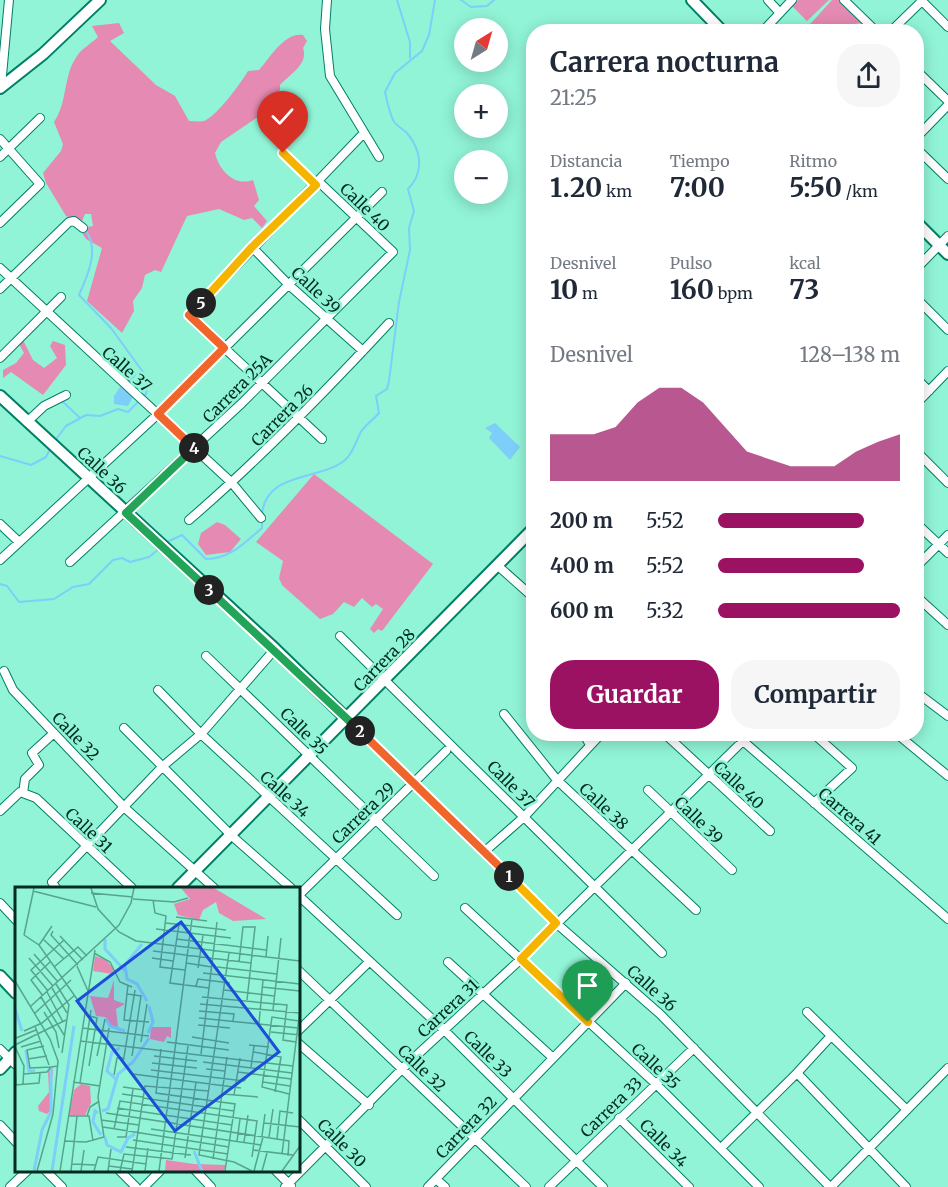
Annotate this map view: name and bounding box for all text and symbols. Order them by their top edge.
north arrow [454,18,508,72]
map controls [454,18,508,204]
button: share [837,44,900,107]
text: Carrera nocturna [550,45,779,79]
button: + [454,84,508,138]
text: 21:25 [550,85,597,110]
pin [257,91,308,153]
icon: check [266,100,299,133]
button: − [454,150,508,204]
text: Distancia [550,151,622,171]
text: Tiempo [670,151,729,171]
text: Ritmo [789,151,837,171]
text: 1.20 [550,171,602,204]
text: 7:00 [670,171,725,204]
text: 5:50 [789,171,842,204]
street label: Calle 40 [336,179,394,235]
text: km [602,181,632,201]
text: /km [842,181,878,201]
text: Desnivel [550,253,616,273]
text: Pulso [670,253,712,273]
text: kcal [789,253,821,273]
street label: Calle 39 [287,262,345,318]
text: 10 [550,273,578,306]
text: 160 [670,273,714,306]
text: 73 [789,273,819,306]
text: m [578,283,598,303]
text: bpm [714,283,753,303]
pin: 5 [186,288,216,318]
text: 5 [196,293,206,313]
street label: Calle 37 [98,342,156,396]
text: Desnivel [550,342,633,367]
text: 128–138 m [800,342,900,367]
street label: Carrera 25A [198,349,276,427]
street label: Carrera 26 [247,380,317,450]
pin: 4 [179,433,209,463]
text: 4 [189,438,199,458]
street label: Calle 36 [73,442,131,498]
text: 200 m [550,508,613,533]
text: 5:52 [646,508,684,533]
text: 400 m [550,553,614,578]
text: 5:52 [646,553,684,578]
pin: 3 [194,575,224,605]
text: 3 [204,580,214,600]
text: 600 m [550,598,614,623]
text: 5:32 [646,598,684,623]
street label: Carrera 28 [349,624,419,696]
button: Guardar [550,660,719,729]
button: Compartir [731,660,900,729]
street label: Calle 35 [276,703,332,759]
street label: Calle 32 [48,708,104,764]
pin: 2 [345,716,375,746]
text: 2 [355,721,365,741]
street label: Calle 37 [483,756,539,812]
street label: Calle 40 [710,757,768,813]
street label: Calle 34 [256,766,314,822]
street label: Carrera 29 [327,778,399,848]
street label: Calle 38 [575,778,633,834]
street label: Carrera 41 [814,783,886,849]
street label: Calle 39 [671,792,727,848]
street label: Calle 31 [61,803,117,857]
pin: 1 [494,861,524,891]
text: 1 [505,866,513,886]
inset map [15,887,300,1172]
pin [562,960,613,1022]
street label: Calle 36 [623,961,681,1016]
icon: arrive [571,969,604,1002]
street label: Carrera 31 [413,975,483,1041]
street label: Calle 33 [460,1026,516,1082]
street label: Calle 35 [628,1039,684,1093]
street label: Calle 32 [394,1040,450,1096]
street label: Carrera 33 [576,1073,646,1141]
street label: Carrera 32 [431,1092,501,1162]
street label: Calle 30 [314,1115,370,1171]
street label: Calle 34 [636,1115,692,1171]

